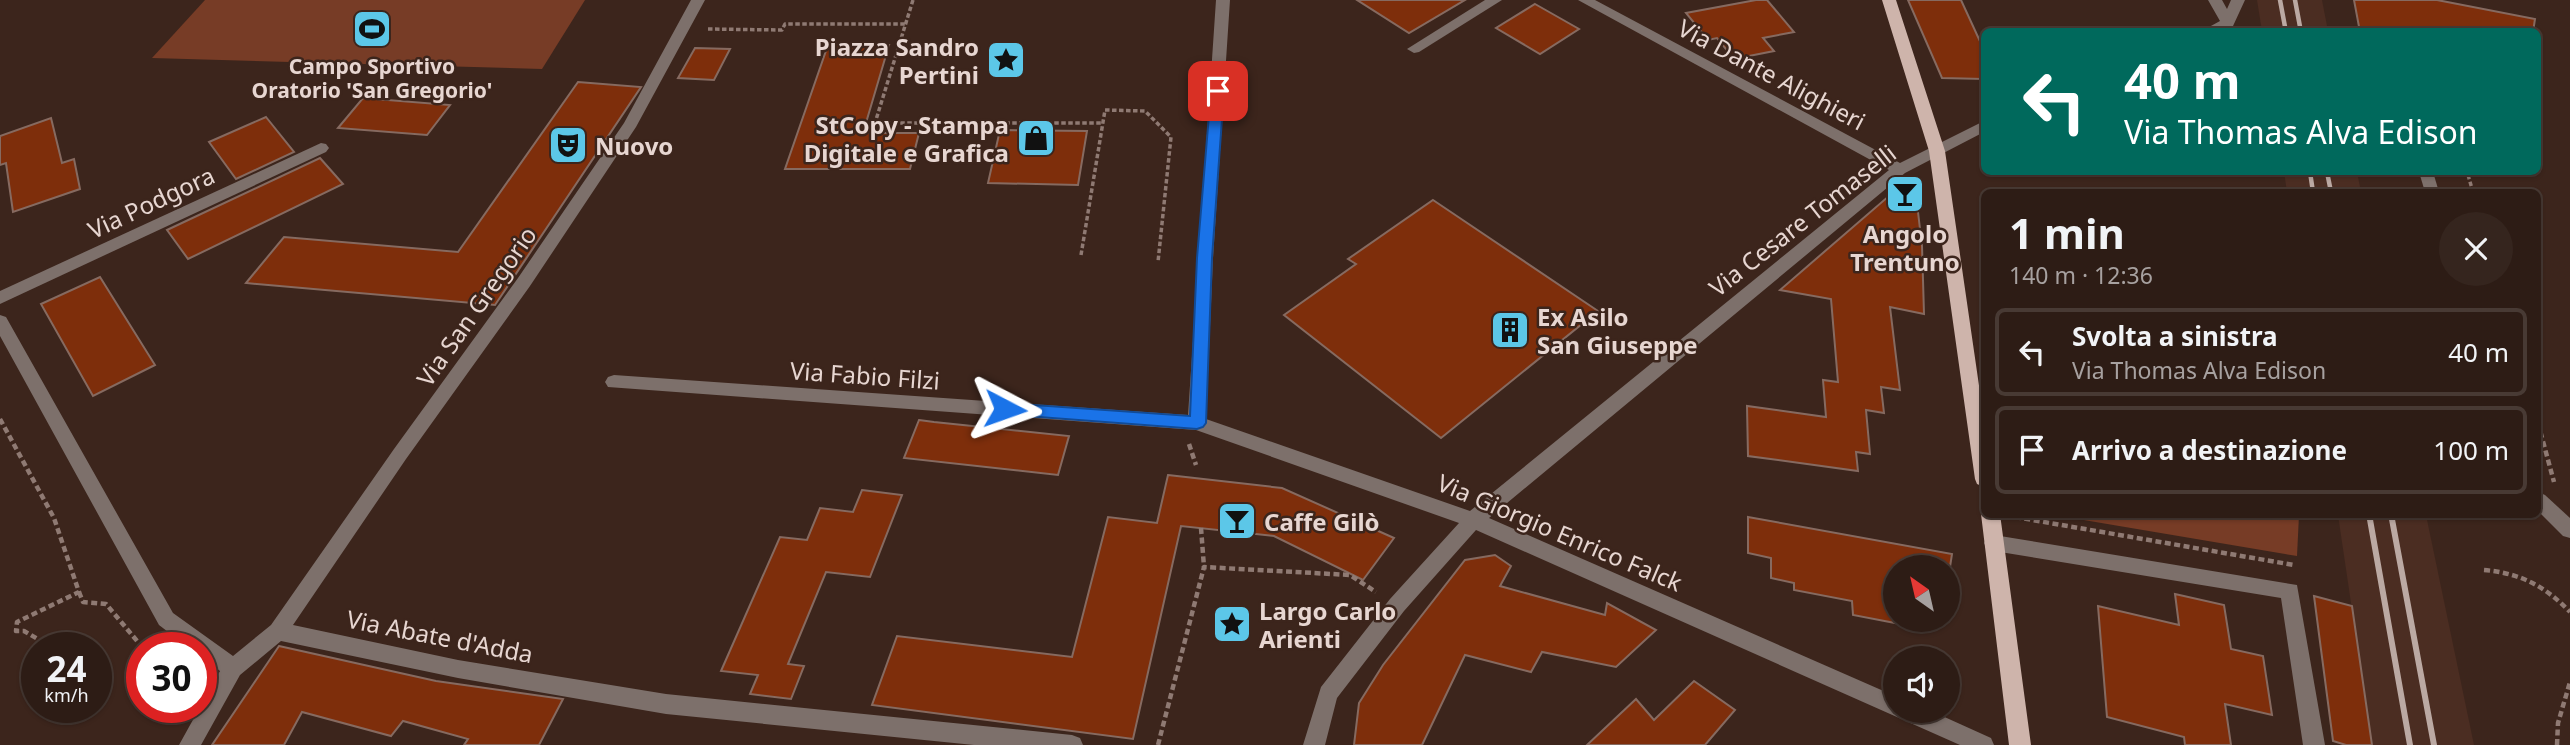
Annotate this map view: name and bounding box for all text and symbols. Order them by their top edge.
sports icon: Campo Sportivo Oratorio 'San Gregorio' [351,8,393,50]
street label: Via Dante Alighieri [1673,11,1871,137]
place label: Piazza Sandro Pertini [815,30,979,91]
place icon: Piazza Sandro Pertini [985,39,1027,81]
text: 40 m [2124,47,2241,113]
place label: Campo Sportivo Oratorio 'San Gregorio' [252,52,492,104]
icon: left [2009,56,2100,147]
pin [1188,61,1248,121]
icon: arrive [1199,72,1237,110]
place label: StCopy - Stampa Digitale e Grafica [804,108,1009,169]
text: Via Thomas Alva Edison [2124,110,2478,153]
shop icon: StCopy - Stampa Digitale e Grafica [1015,117,1057,159]
theatre icon: Nuovo [547,124,589,166]
place label: Nuovo [595,129,673,162]
street label: Via Cesare Tomaselli [1702,137,1902,303]
street label: Via Podgora [82,158,220,246]
bar icon: Angolo Trentuno [1884,173,1926,215]
text: 1 min [2009,204,2125,261]
button: close [2439,212,2513,286]
place label: Angolo Trentuno [1850,217,1960,278]
street label: Via San Gregorio [408,219,544,393]
text: 140 m · 12:36 [2009,259,2153,291]
place label: Ex Asilo San Giuseppe [1537,300,1698,361]
building icon: Ex Asilo San Giuseppe [1489,309,1531,351]
text: Svolta a sinistra [2072,318,2278,354]
icon: left [2013,333,2051,371]
text: 40 m [2448,334,2509,370]
street label: Via Fabio Filzi [789,353,941,397]
text: Via Thomas Alva Edison [2072,354,2326,386]
position arrow [968,372,1042,446]
icon: arrive [2013,431,2051,469]
text: Arrivo a destinazione [2072,432,2347,468]
text: 100 m [2433,432,2509,468]
street label: Via Giorgio Enrico Falck [1433,465,1688,599]
bar icon: Caffe Gilò [1216,500,1258,542]
place label: Caffe Gilò [1264,505,1380,538]
north arrow [1883,555,1960,632]
map controls [1883,555,1960,723]
place label: Largo Carlo Arienti [1259,594,1396,655]
street label: Via Abate d'Adda [344,602,536,670]
place icon: Largo Carlo Arienti [1211,603,1253,645]
speed limit sign: 30 [126,632,217,723]
text: 24 [46,645,87,692]
button: sound [1883,646,1960,723]
text: km/h [44,683,89,707]

